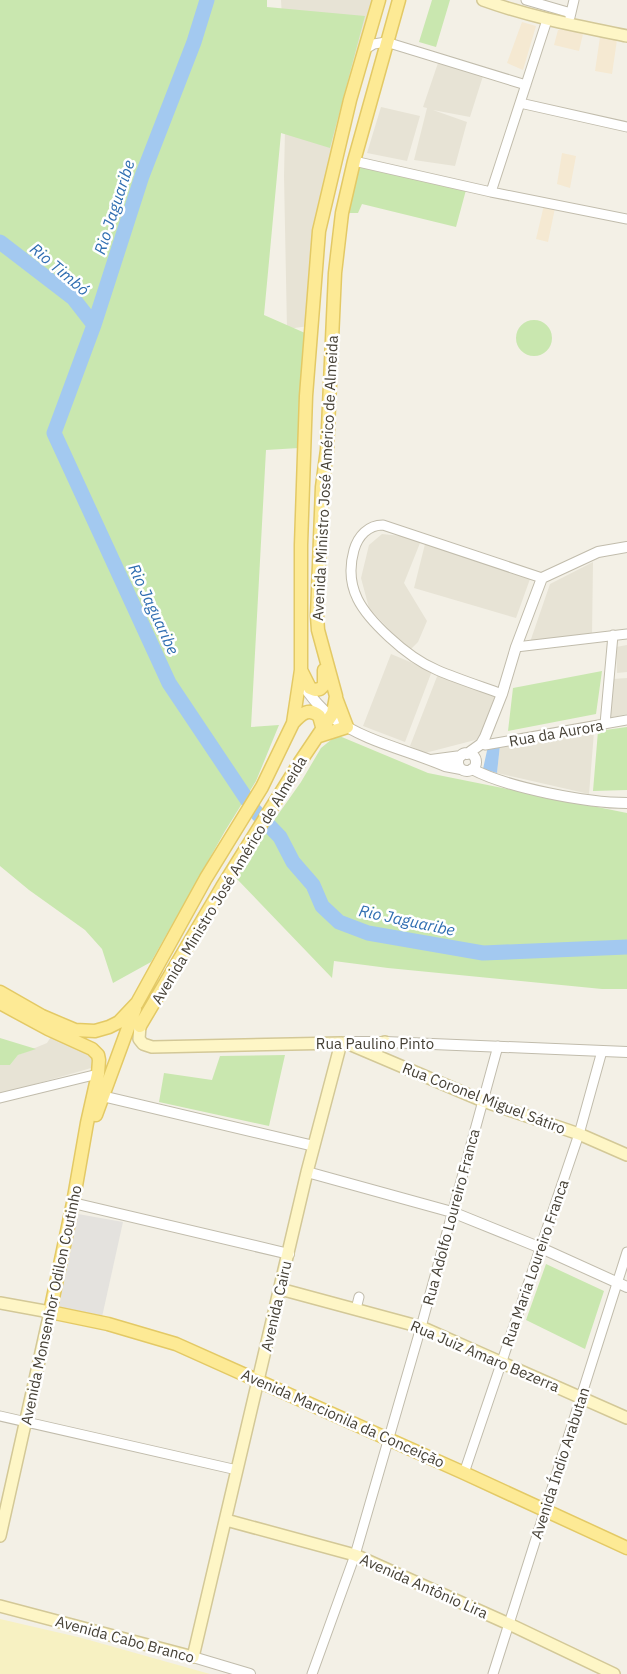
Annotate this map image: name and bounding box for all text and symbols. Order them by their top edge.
water label: Rio Jaguaribe [89,157,139,257]
water label: Rio Timbó [26,238,94,300]
street label: Avenida Ministro José Américo de Almeida [308,335,342,621]
water label: Rio Jaguaribe [124,560,184,658]
street label: Rua da Aurora [507,715,605,751]
street label: Avenida Ministro José Américo de Almeida [147,753,311,1007]
water label: Rio Jaguaribe [357,900,457,940]
street label: Rua Paulino Pinto [316,1034,434,1053]
street label: Rua Coronel Miguel Sátiro [400,1058,568,1138]
street label: Rua Adolfo Loureiro Franca [418,1127,484,1307]
street label: Rua Maria Loureiro Franca [497,1177,573,1349]
street label: Avenida Monsenhor Odilon Coutinho [16,1183,86,1427]
street label: Avenida Cairu [256,1259,296,1353]
street label: Rua Juiz Amaro Bezerra [408,1316,562,1396]
street label: Avenida Marcionila da Conceição [238,1364,448,1472]
street label: Avenida Índio Arabutan [527,1385,593,1541]
street label: Avenida Antônio Lira [357,1549,491,1623]
street label: Avenida Cabo Branco [54,1611,196,1667]

